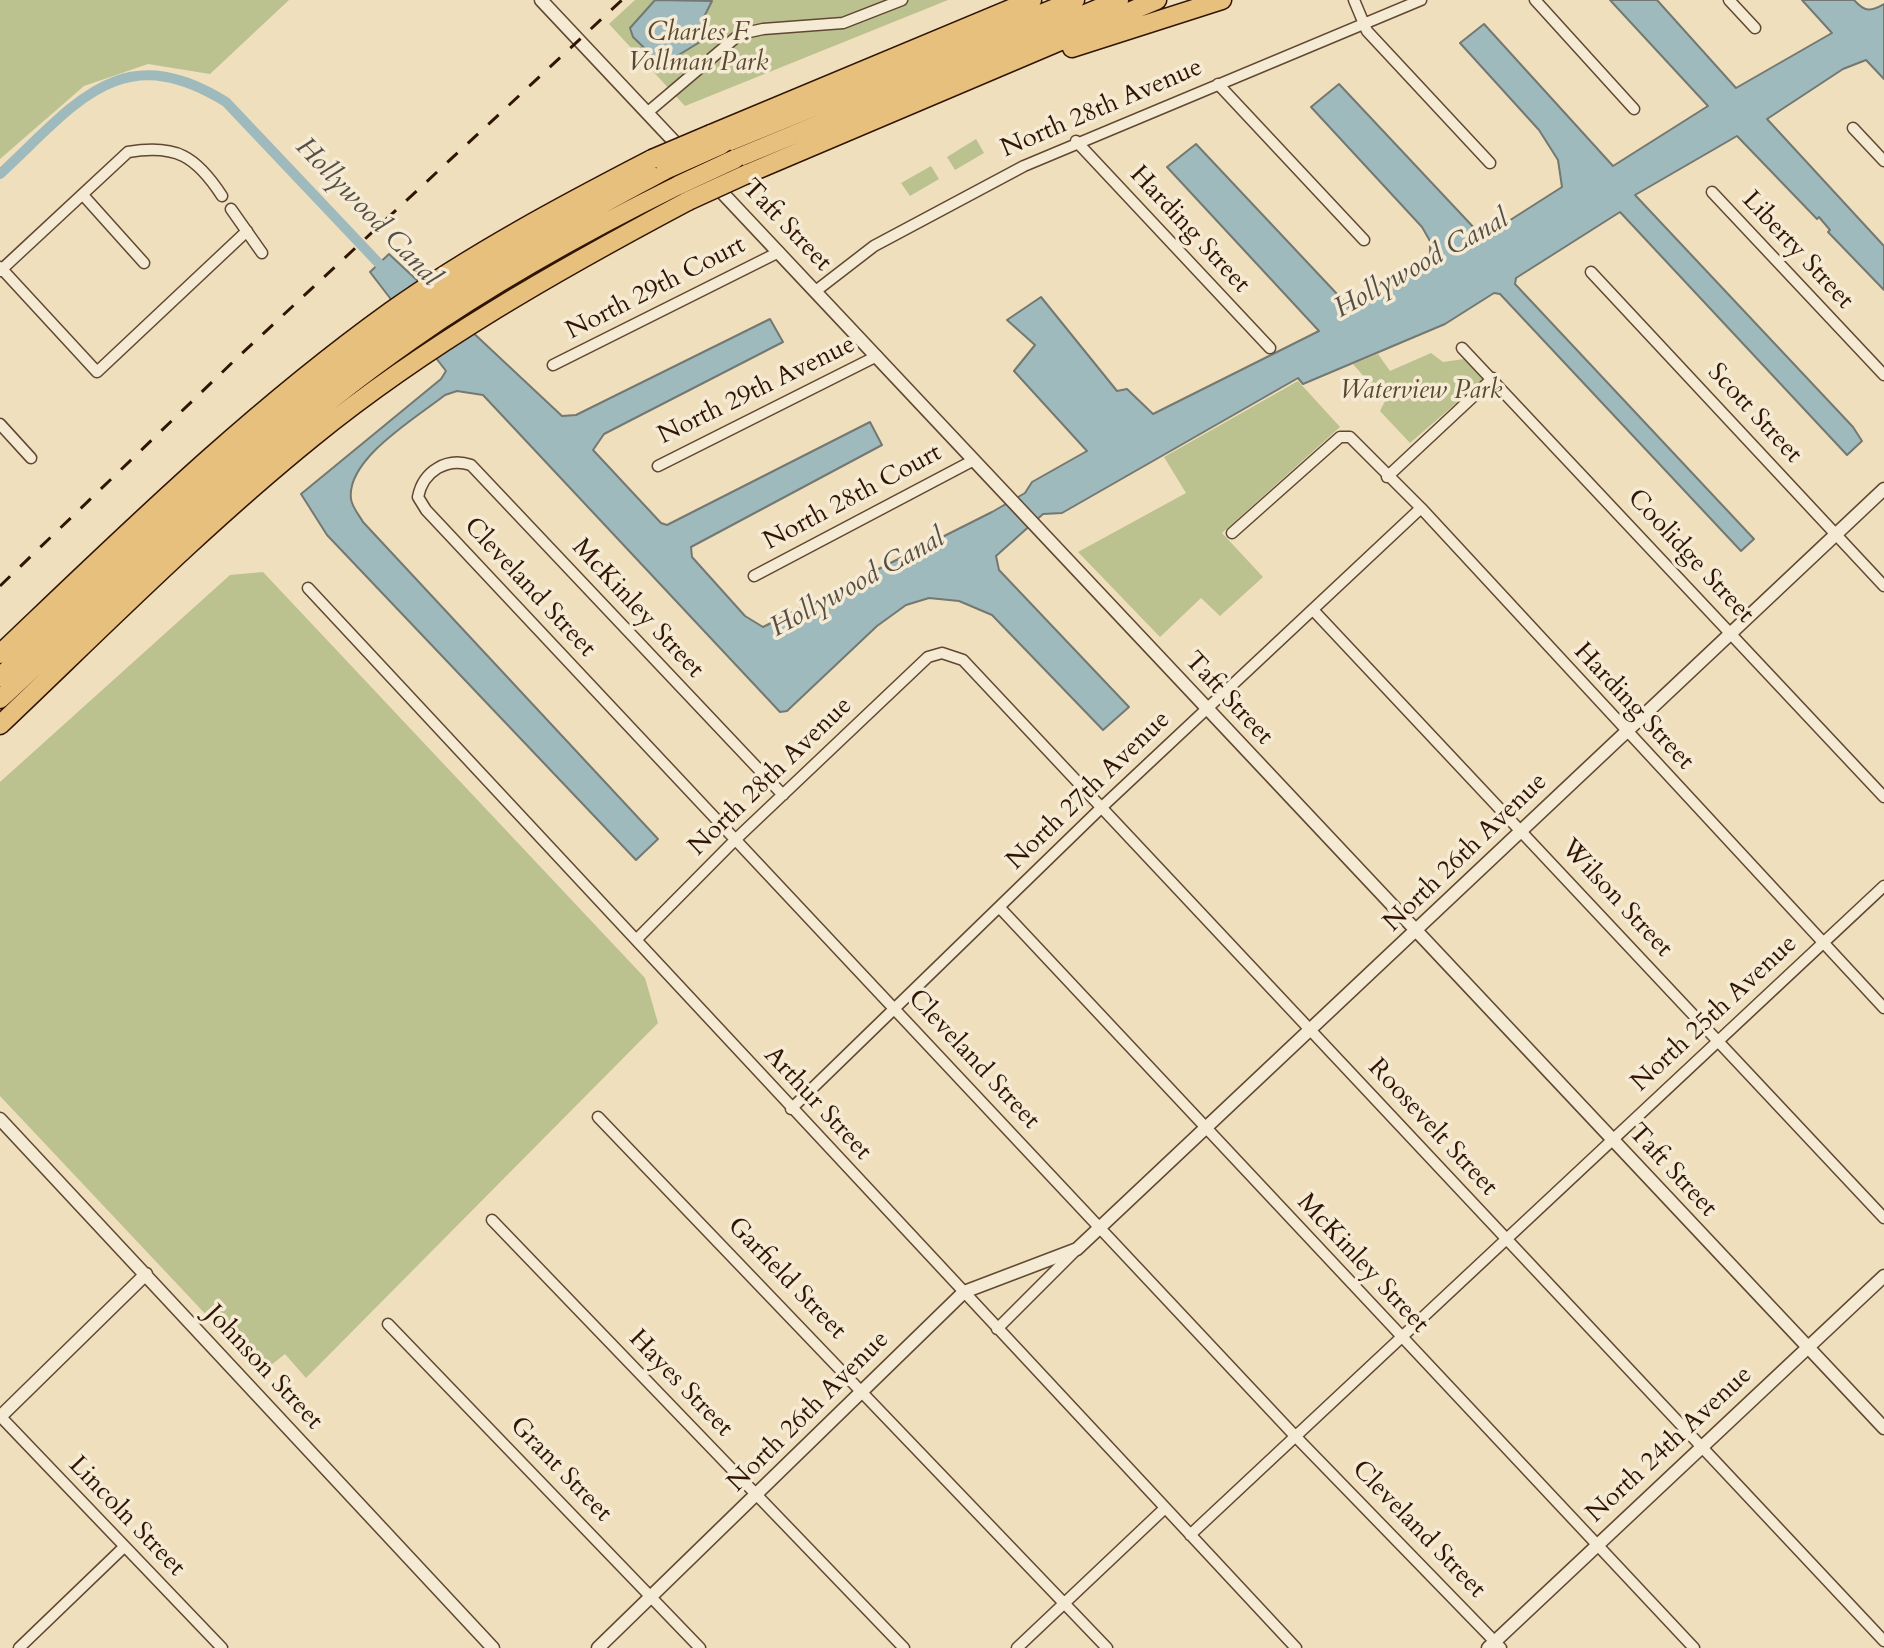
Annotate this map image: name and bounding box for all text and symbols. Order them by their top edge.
park label: Charles F. Vollman Park [628,18,768,80]
street label: North 28th Avenue [997,53,1207,165]
water label: Hollywood Canal [287,131,447,295]
street label: Harding Street [1122,160,1256,300]
street label: Taft Street [734,173,838,279]
street label: Liberty Street [1735,186,1859,316]
water label: Hollywood Canal [1329,203,1515,327]
street label: North 29th Court [561,230,751,348]
street label: North 29th Avenue [653,330,861,452]
street label: Scott Street [1700,358,1808,470]
park label: Waterview Park [1340,376,1502,408]
street label: North 28th Court [759,438,947,558]
street label: Coolidge Street [1620,484,1760,630]
street label: Cleveland Street [456,512,602,664]
water label: Hollywood Canal [765,522,951,646]
street label: McKinley Street [564,533,710,685]
street label: Harding Street [1566,637,1700,777]
street label: Taft Street [1177,646,1279,752]
street label: North 28th Avenue [683,691,859,863]
street label: North 27th Avenue [1001,705,1177,877]
street label: North 26th Avenue [1378,767,1554,939]
street label: Wilson Street [1554,834,1678,964]
street label: North 25th Avenue [1626,929,1804,1099]
street label: Cleveland Street [900,984,1046,1136]
street label: Arthur Street [757,1041,877,1167]
street label: Roosevelt Street [1361,1053,1503,1203]
street label: Taft Street [1621,1118,1723,1224]
street label: McKinley Street [1289,1188,1435,1340]
street label: Garfield Street [720,1211,852,1347]
street label: Johnson Street [197,1299,329,1437]
street label: Hayes Street [621,1324,739,1444]
street label: North 26th Avenue [722,1325,896,1499]
street label: North 24th Avenue [1581,1360,1759,1530]
street label: Grant Street [502,1411,618,1529]
street label: Lincoln Street [61,1451,191,1583]
street label: Cleveland Street [1345,1455,1491,1605]

